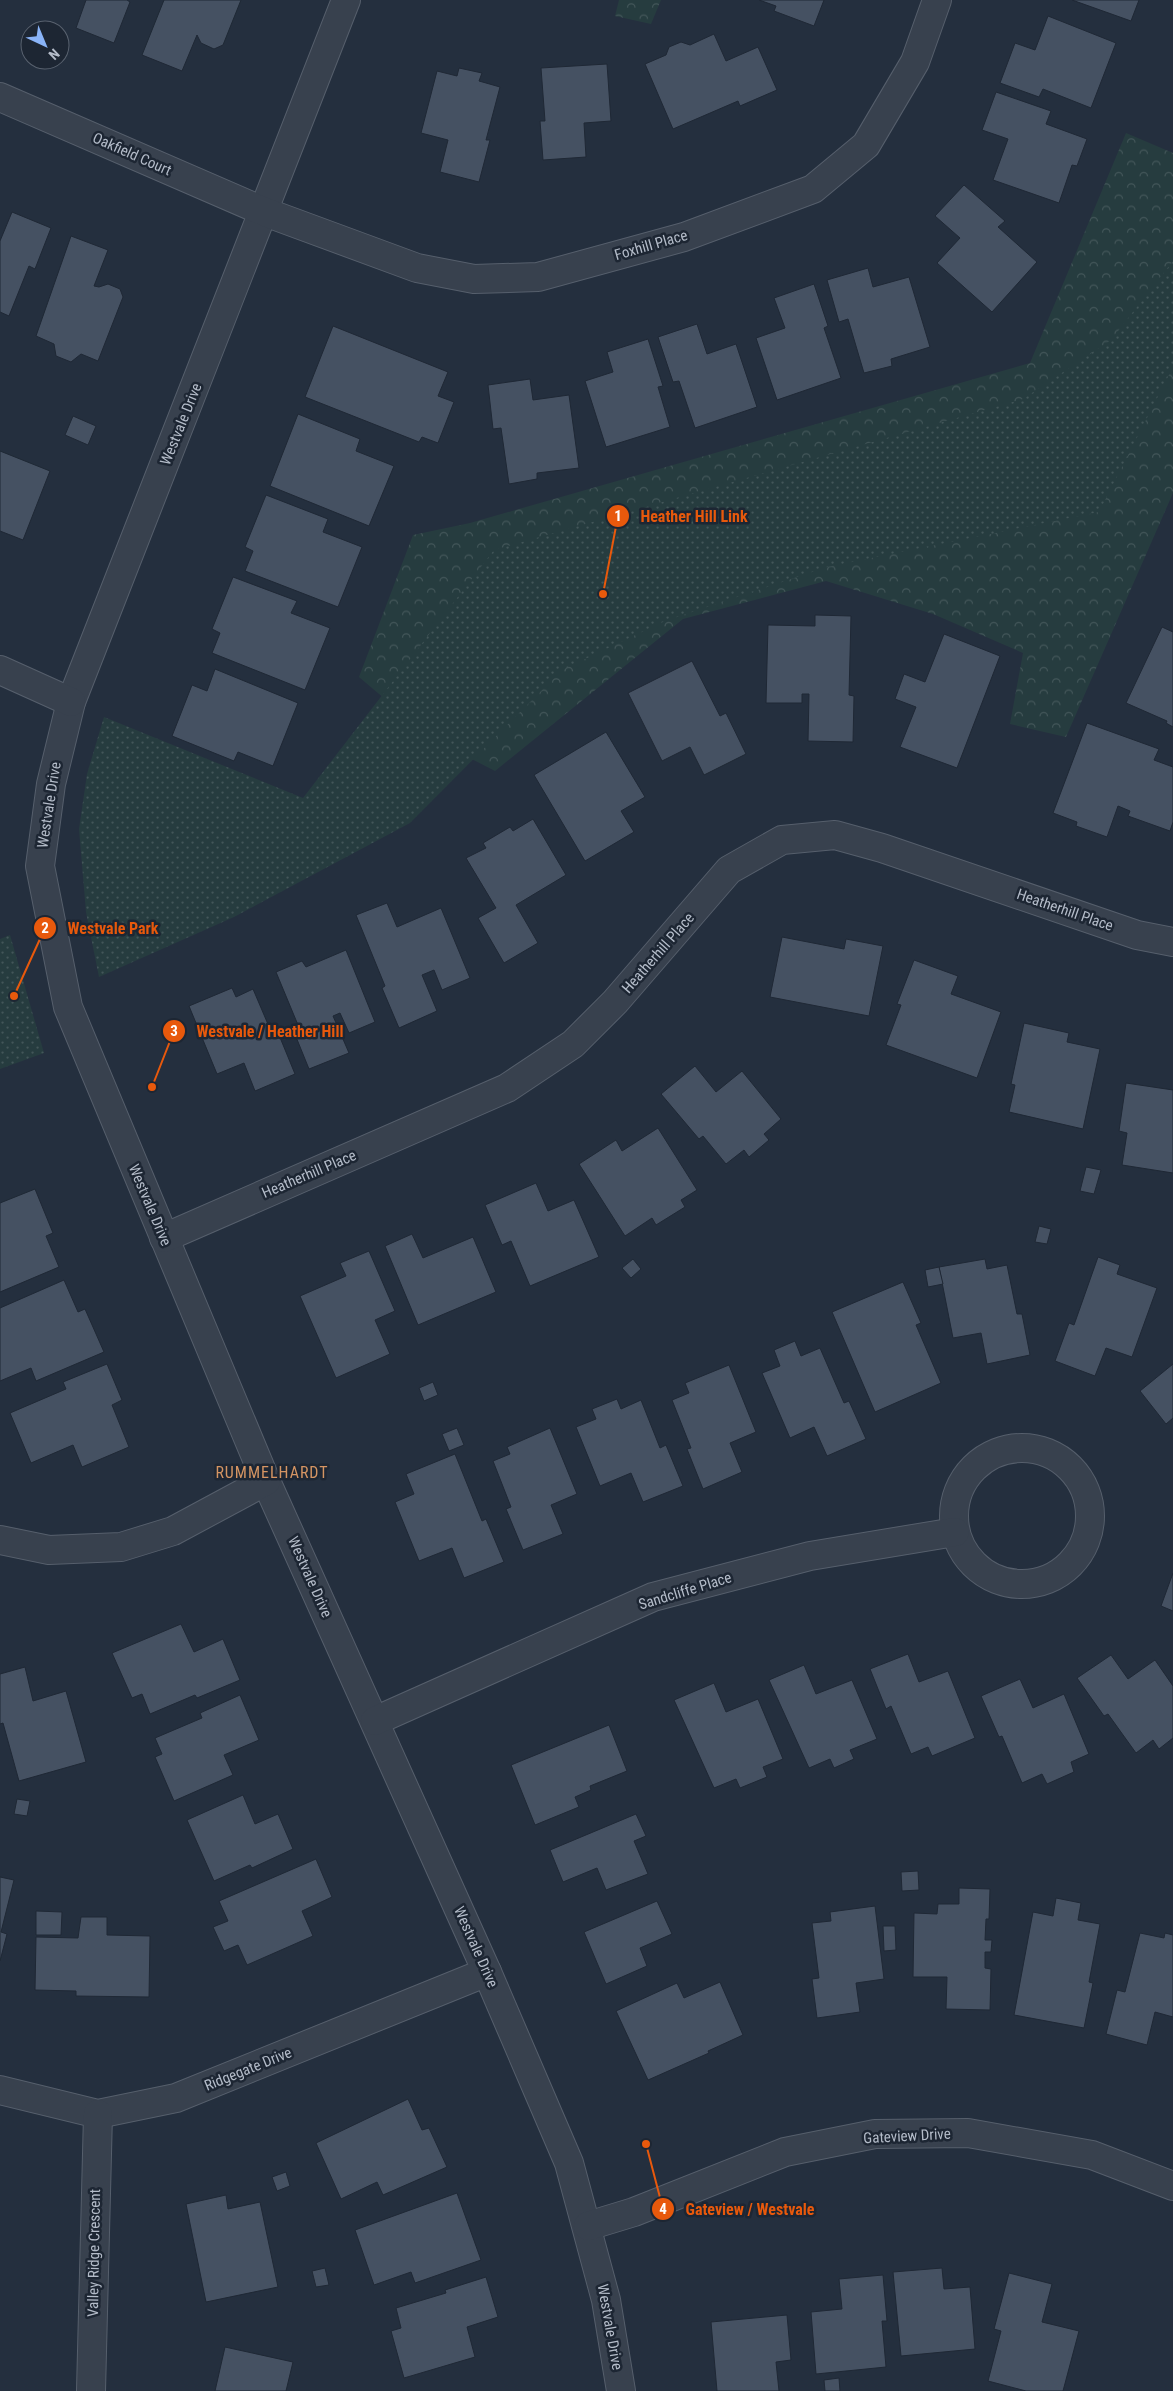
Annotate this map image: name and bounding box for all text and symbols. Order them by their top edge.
north arrow [20,20,70,70]
text: N [45,46,63,63]
street label: Oakfield Court [90,129,174,179]
street label: Foxhill Place [613,226,689,264]
street label: Westvale Drive [156,380,206,468]
callout: Heather Hill Link [605,500,757,531]
text: 1 [614,507,622,525]
text: Heather Hill Link [640,507,748,526]
street label: Westvale Drive [33,761,65,849]
street label: Heatherhill Place [1014,885,1116,935]
street label: Heatherhill Place [618,909,698,997]
callout: Westvale Park [32,913,168,944]
text: 2 [41,919,49,937]
text: Westvale Park [67,919,159,938]
callout: Westvale / Heather Hill [162,1016,354,1047]
text: 3 [170,1022,178,1040]
text: Westvale / Heather Hill [197,1022,343,1041]
street label: Heatherhill Place [259,1146,359,1202]
street label: Westvale Drive [125,1162,175,1248]
district label: RUMMELHARDT [215,1463,329,1482]
street label: Westvale Drive [284,1534,336,1620]
street label: Sandcliffe Place [636,1568,734,1614]
street label: Westvale Drive [450,1904,502,1990]
street label: Ridgegate Drive [202,2043,294,2095]
street label: Gateview Drive [863,2125,951,2147]
street label: Valley Ridge Crescent [84,2189,104,2317]
callout: Gateview / Westvale [650,2193,824,2224]
text: 4 [659,2200,667,2218]
text: Gateview / Westvale [686,2200,815,2219]
street label: Westvale Drive [594,2283,626,2371]

